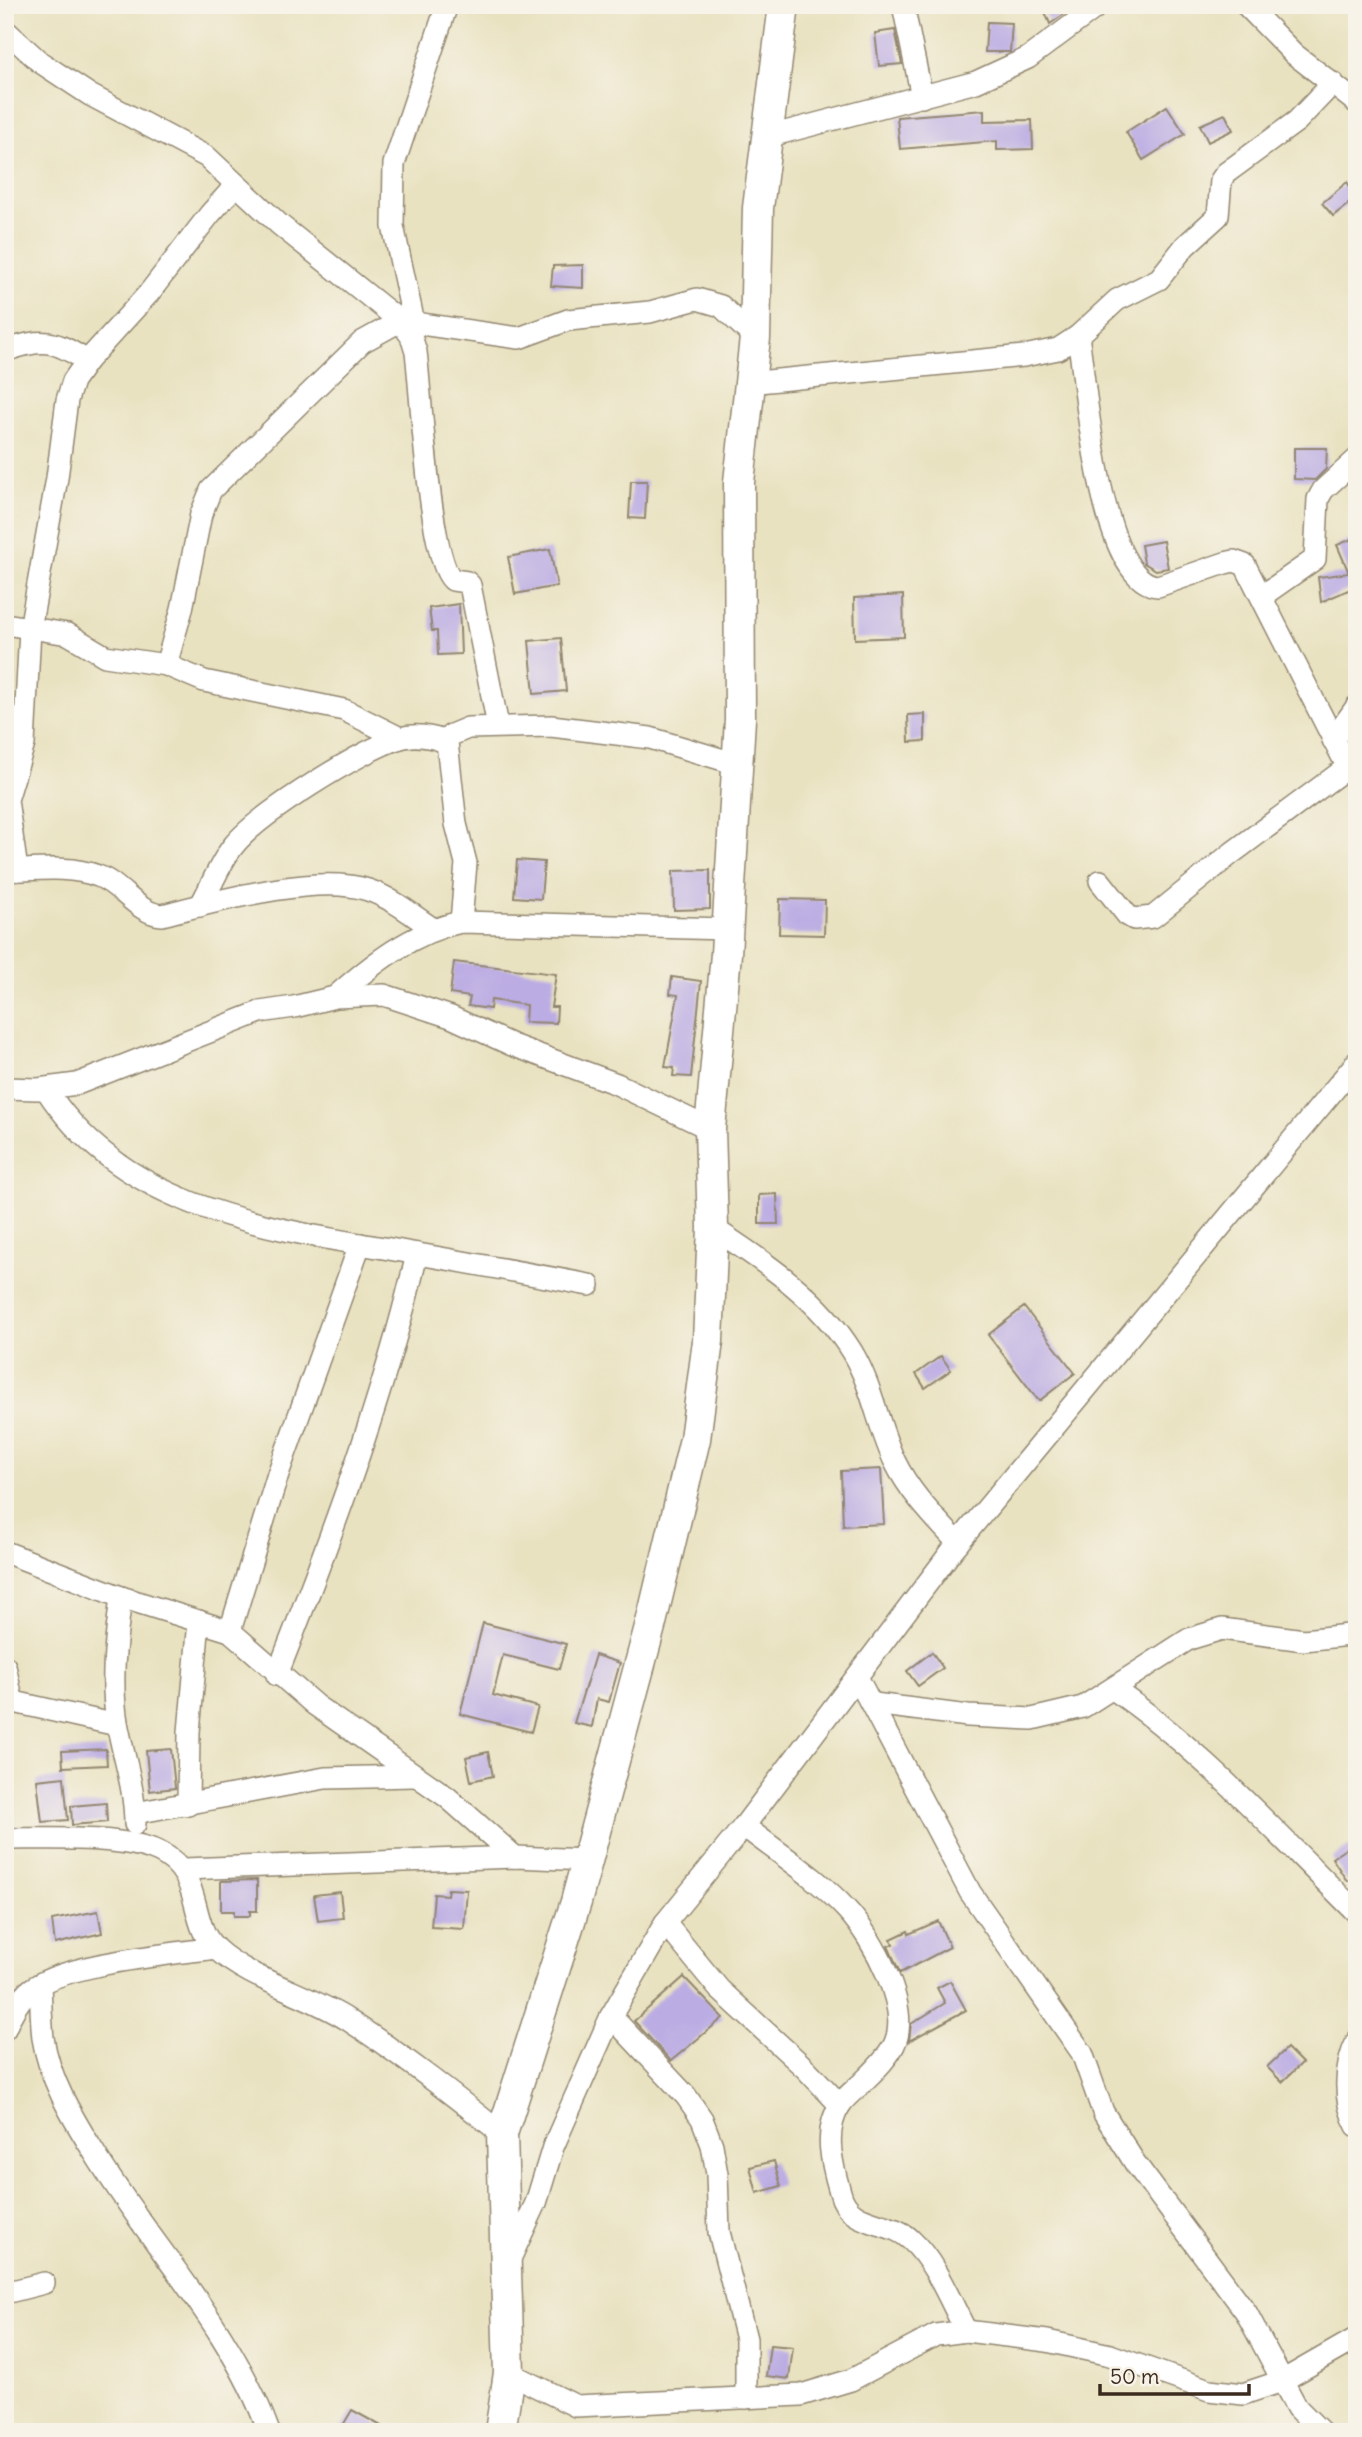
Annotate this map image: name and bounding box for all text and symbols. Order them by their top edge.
scale bar [1100,2353,1248,2397]
text: 50 m [1110,2363,1159,2390]

